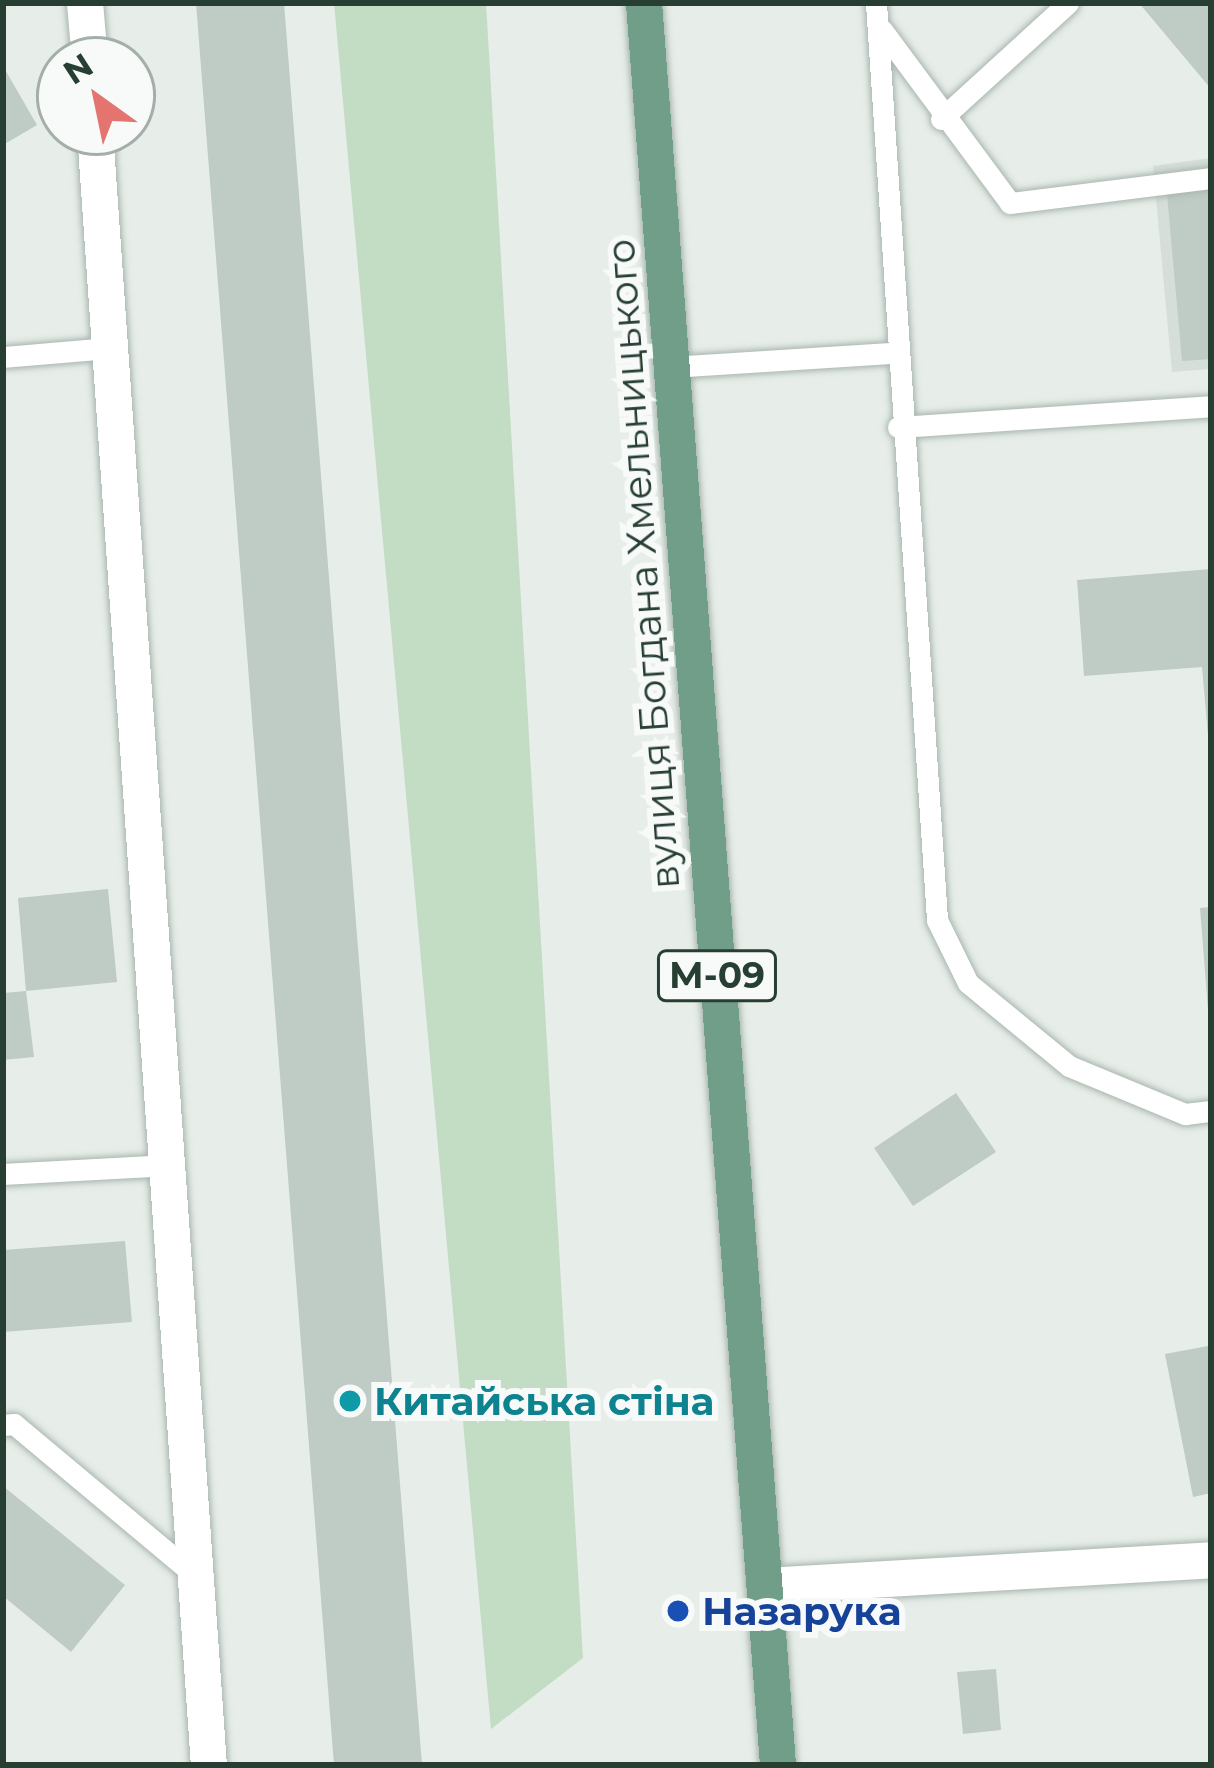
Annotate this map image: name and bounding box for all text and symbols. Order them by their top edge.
north arrow [36,36,156,156]
text: N [56,44,100,92]
street label: вулиця Богдана Хмельницького [597,237,689,891]
road number: М-09 [654,946,780,1006]
place label: Китайська стіна [374,1378,714,1424]
marker: Китайська стіна [337,1388,363,1414]
place label: Назарука [702,1588,902,1634]
marker: Назарука [665,1598,691,1624]

